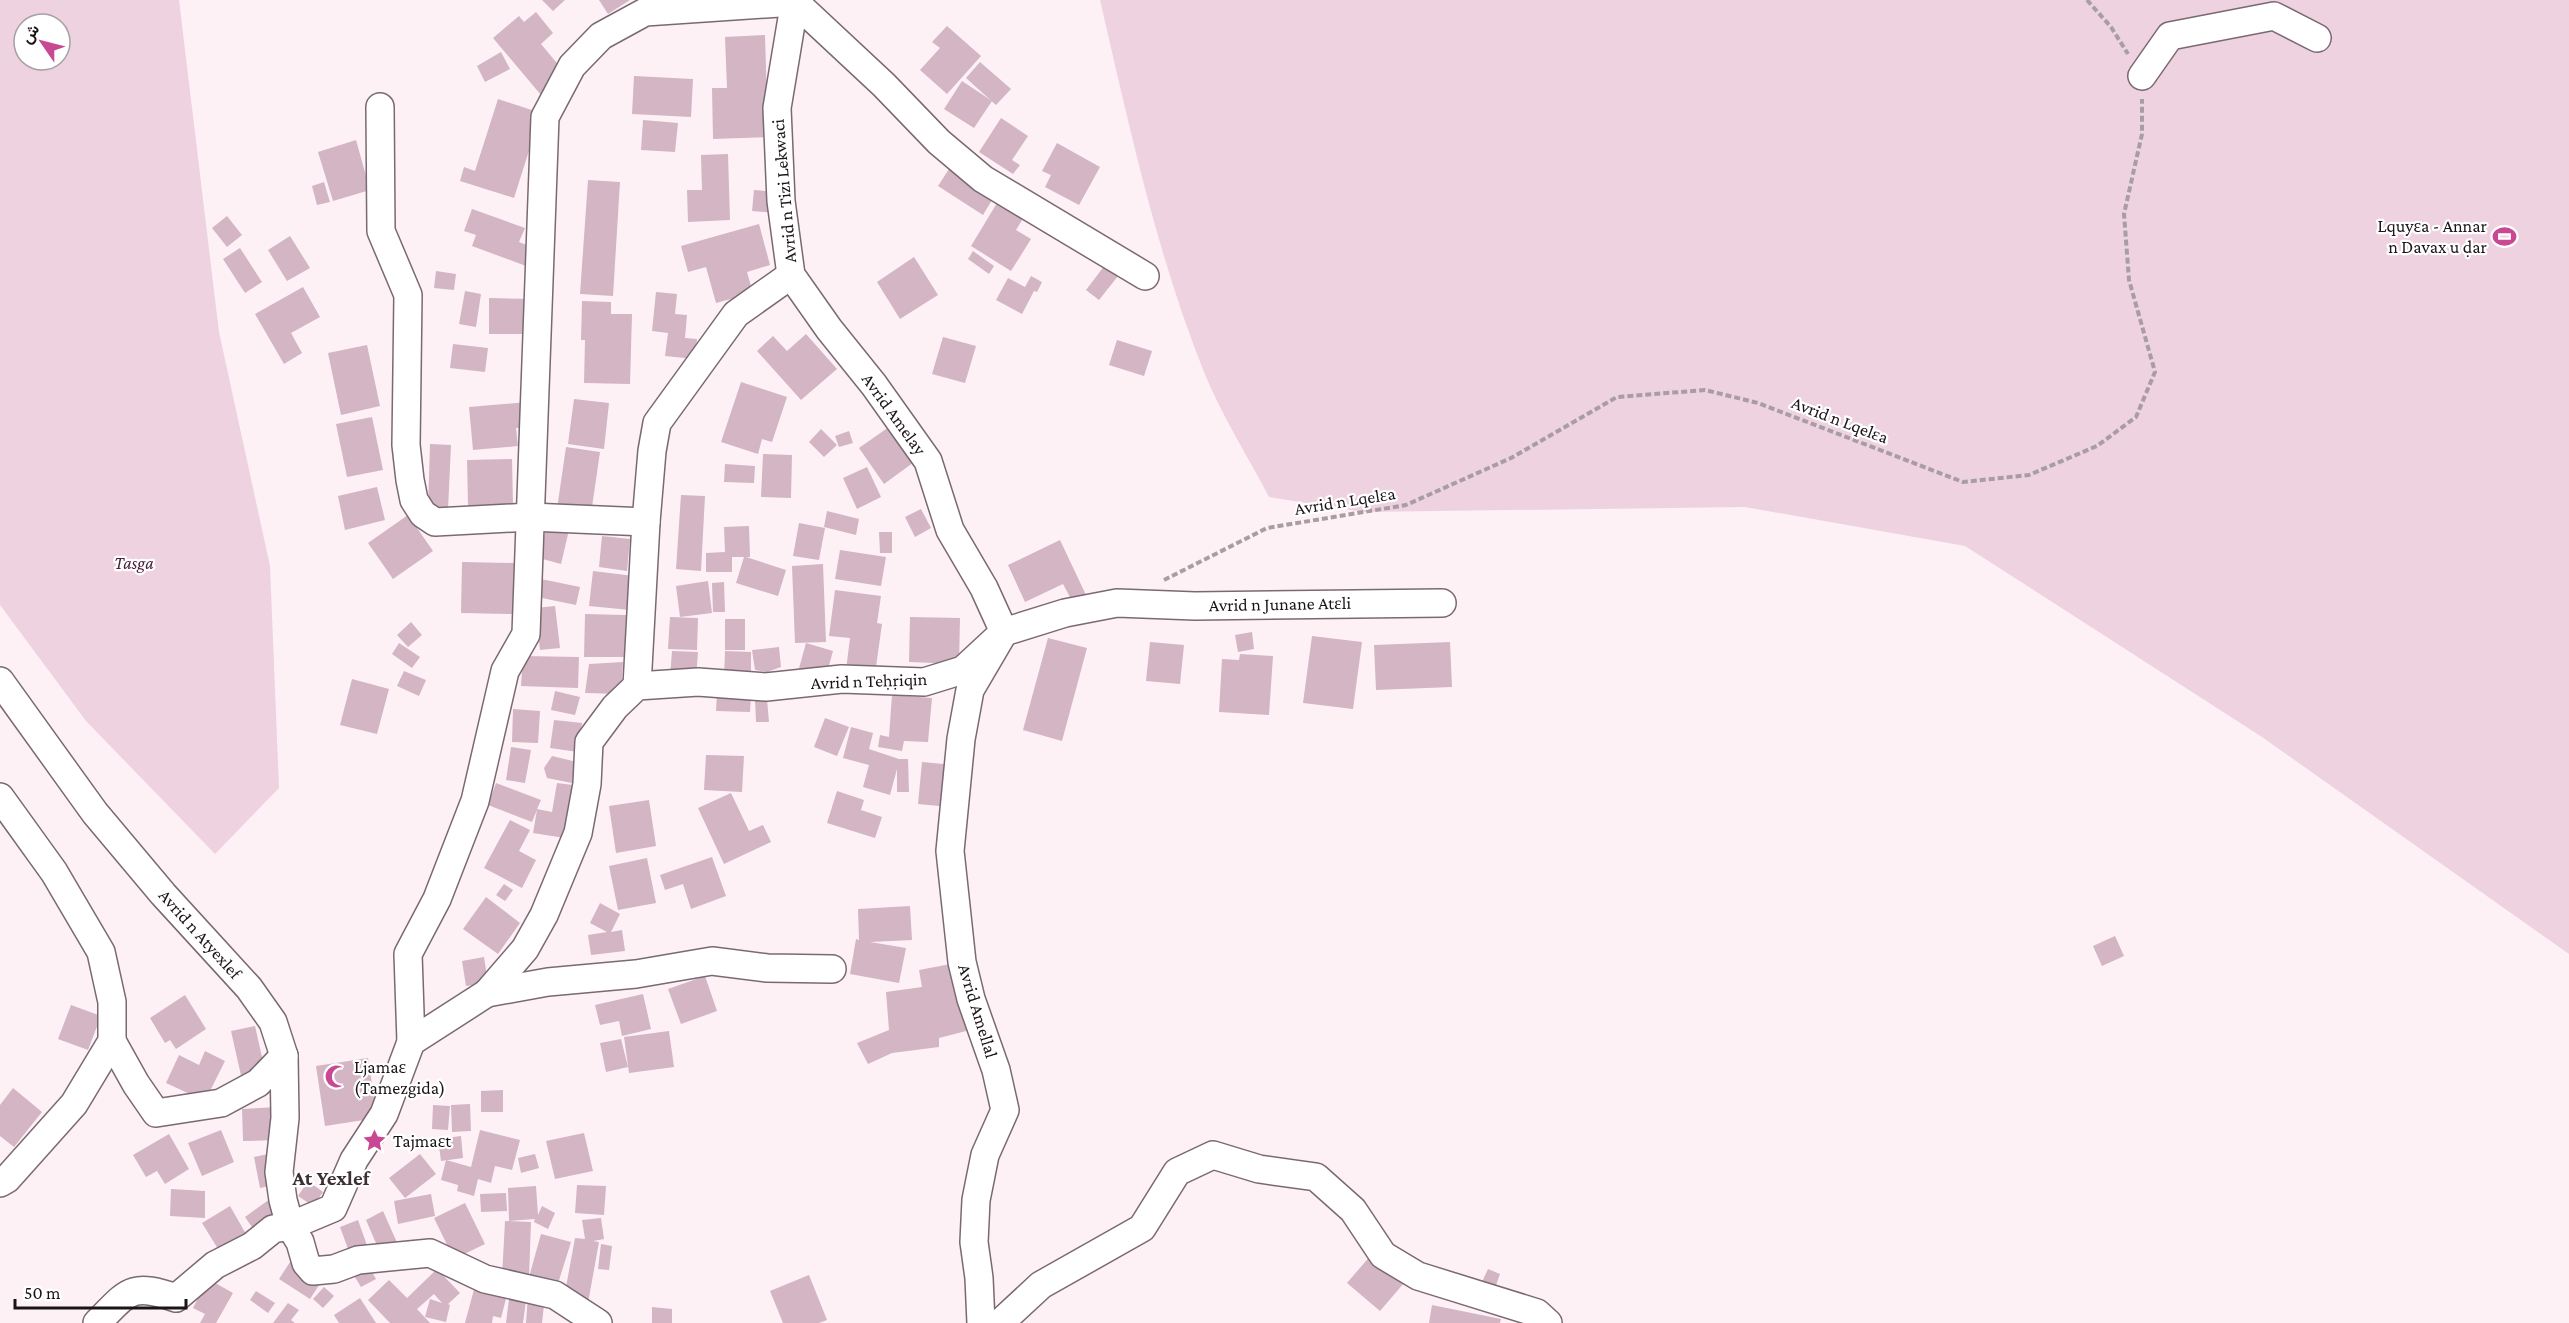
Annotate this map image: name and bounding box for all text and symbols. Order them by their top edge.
north arrow [12,12,72,72]
text: ش [18,21,43,47]
street label: Avrid n Tizi Lekwaci [768,118,800,264]
place label: Lquyɛa - Annar n Davax u ḍar [2377,216,2488,257]
sports icon: Lquyɛa - Annar n Davax u ḍar [2492,223,2518,249]
street label: Avrid Amelay [858,369,931,459]
street label: Avrid n Lqelɛa [1789,392,1891,448]
street label: Avrid n Lqelɛa [1293,483,1397,519]
park label: Tasga [114,553,154,573]
street label: Avrid n Junane Atɛli [1209,593,1351,615]
street label: Avrid n Teḥṛiqin [810,669,928,693]
street label: Avrid n Atyexlef [155,885,246,984]
street label: Avrid Amellal [954,962,1002,1061]
place label: Ljamaɛ (Tamezgida) [354,1057,445,1099]
mosque icon: Ljamaɛ (Tamezgida) [323,1064,349,1090]
place icon: Tajmaɛt [362,1128,388,1154]
place label: Tajmaɛt [393,1131,452,1152]
district label: At Yexlef [292,1166,371,1190]
scale bar [15,1272,186,1310]
text: 50 m [24,1283,61,1303]

